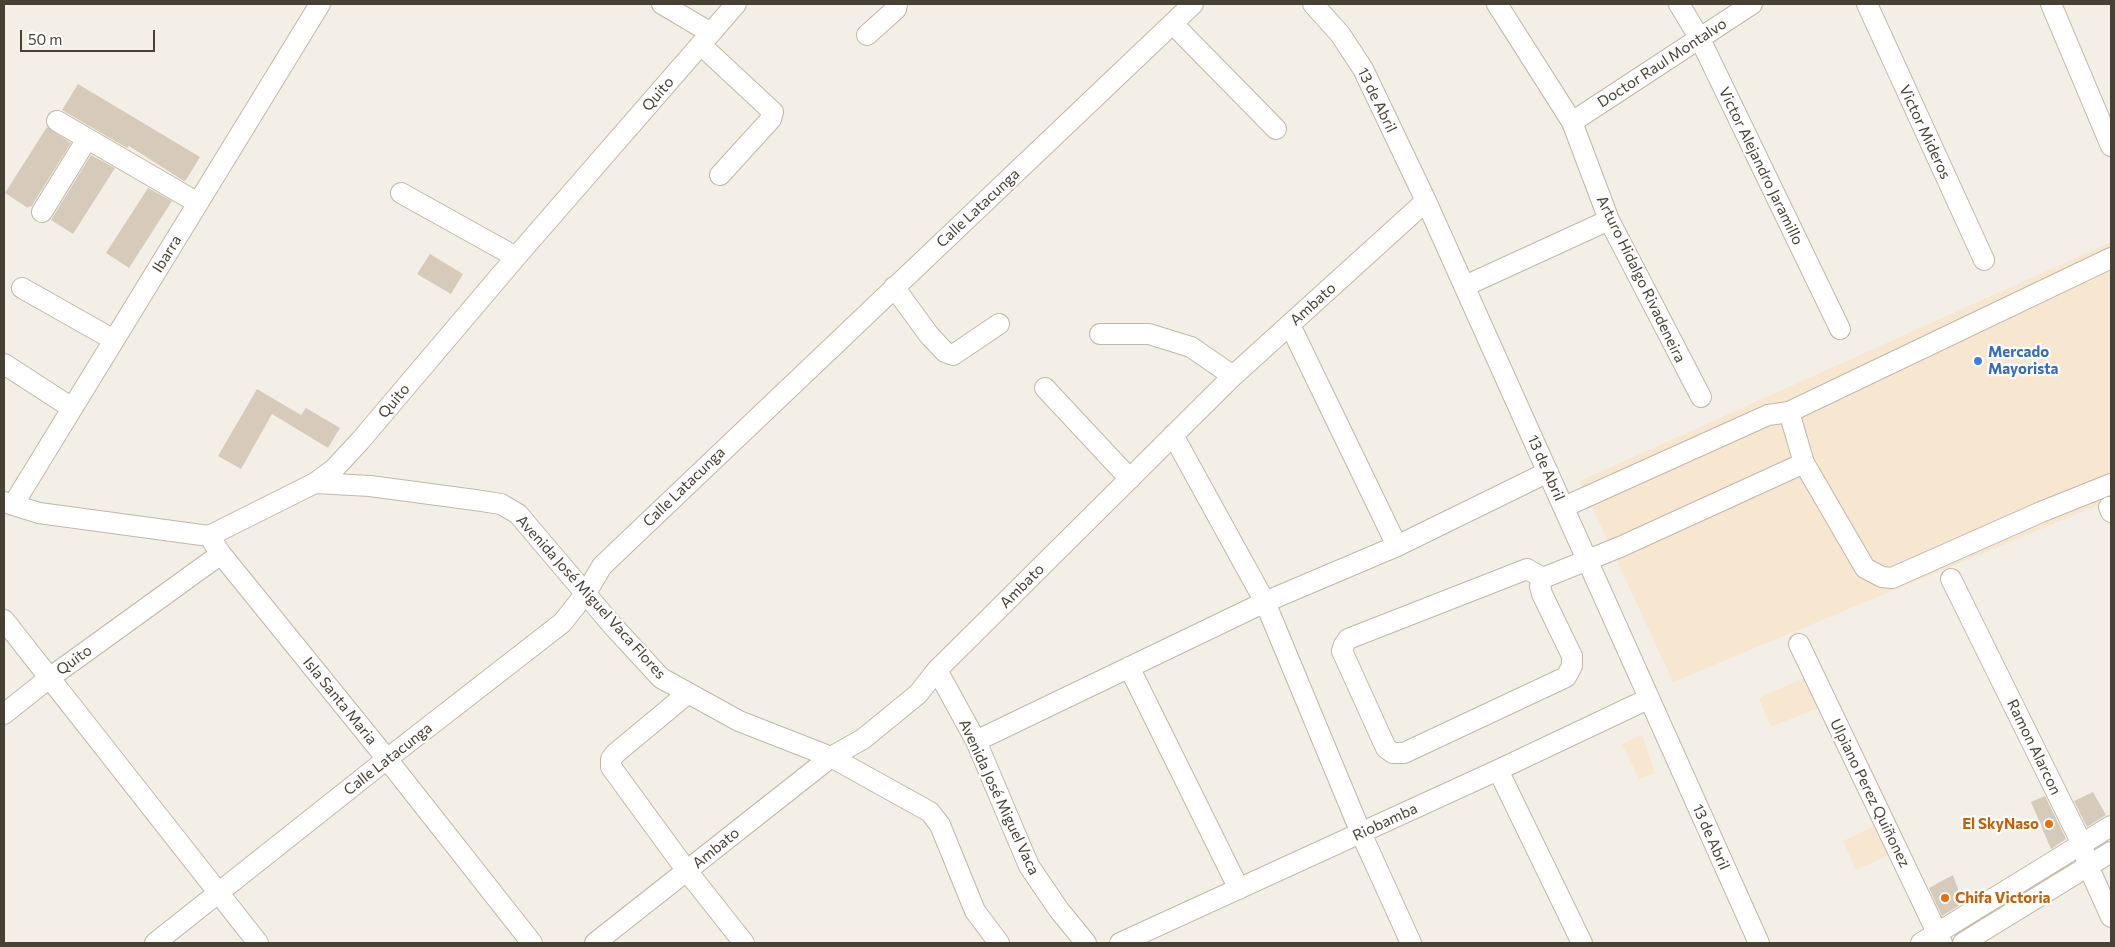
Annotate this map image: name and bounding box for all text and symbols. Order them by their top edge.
street label: Doctor Raul Montalvo [1594,15,1730,111]
scale bar [22,20,158,52]
text: 50 m [28,30,62,48]
street label: 13 de Abril [1354,65,1400,135]
street label: Quito [638,73,678,115]
street label: Victor Mideros [1895,82,1955,182]
street label: Victor Alejandro Jaramillo [1715,84,1807,248]
street label: Calle Latacunga [933,165,1023,251]
street label: Arturo Hidalgo Rivadeneira [1593,193,1689,365]
street label: Ibarra [149,232,185,276]
street label: Ambato [1286,279,1340,329]
place label: Mercado Mayorista [1988,343,2058,378]
marker: Mercado Mayorista [1972,355,1984,367]
street label: Quito [374,380,414,422]
street label: 13 de Abril [1524,432,1568,504]
street label: Calle Latacunga [639,443,729,531]
street label: Avenida José Miguel Vaca Flores [513,511,669,683]
street label: Ambato [996,560,1048,612]
street label: Quito [53,641,95,679]
street label: Isla Santa Maria [299,654,381,748]
street label: Ramon Alarcon [2003,696,2065,798]
street label: Avenida José Miguel Vaca [955,716,1043,878]
street label: Ulpiano Perez Quiñonez [1826,716,1914,870]
street label: Calle Latacunga [340,719,436,799]
street label: Riobamba [1350,799,1420,845]
street label: 13 de Abril [1689,801,1733,873]
place label: El SkyNaso [1962,815,2039,833]
marker: El SkyNaso [2043,818,2055,830]
street label: Ambato [689,824,743,872]
place label: Chifa Victoria [1955,889,2050,907]
marker: Chifa Victoria [1939,892,1951,904]

